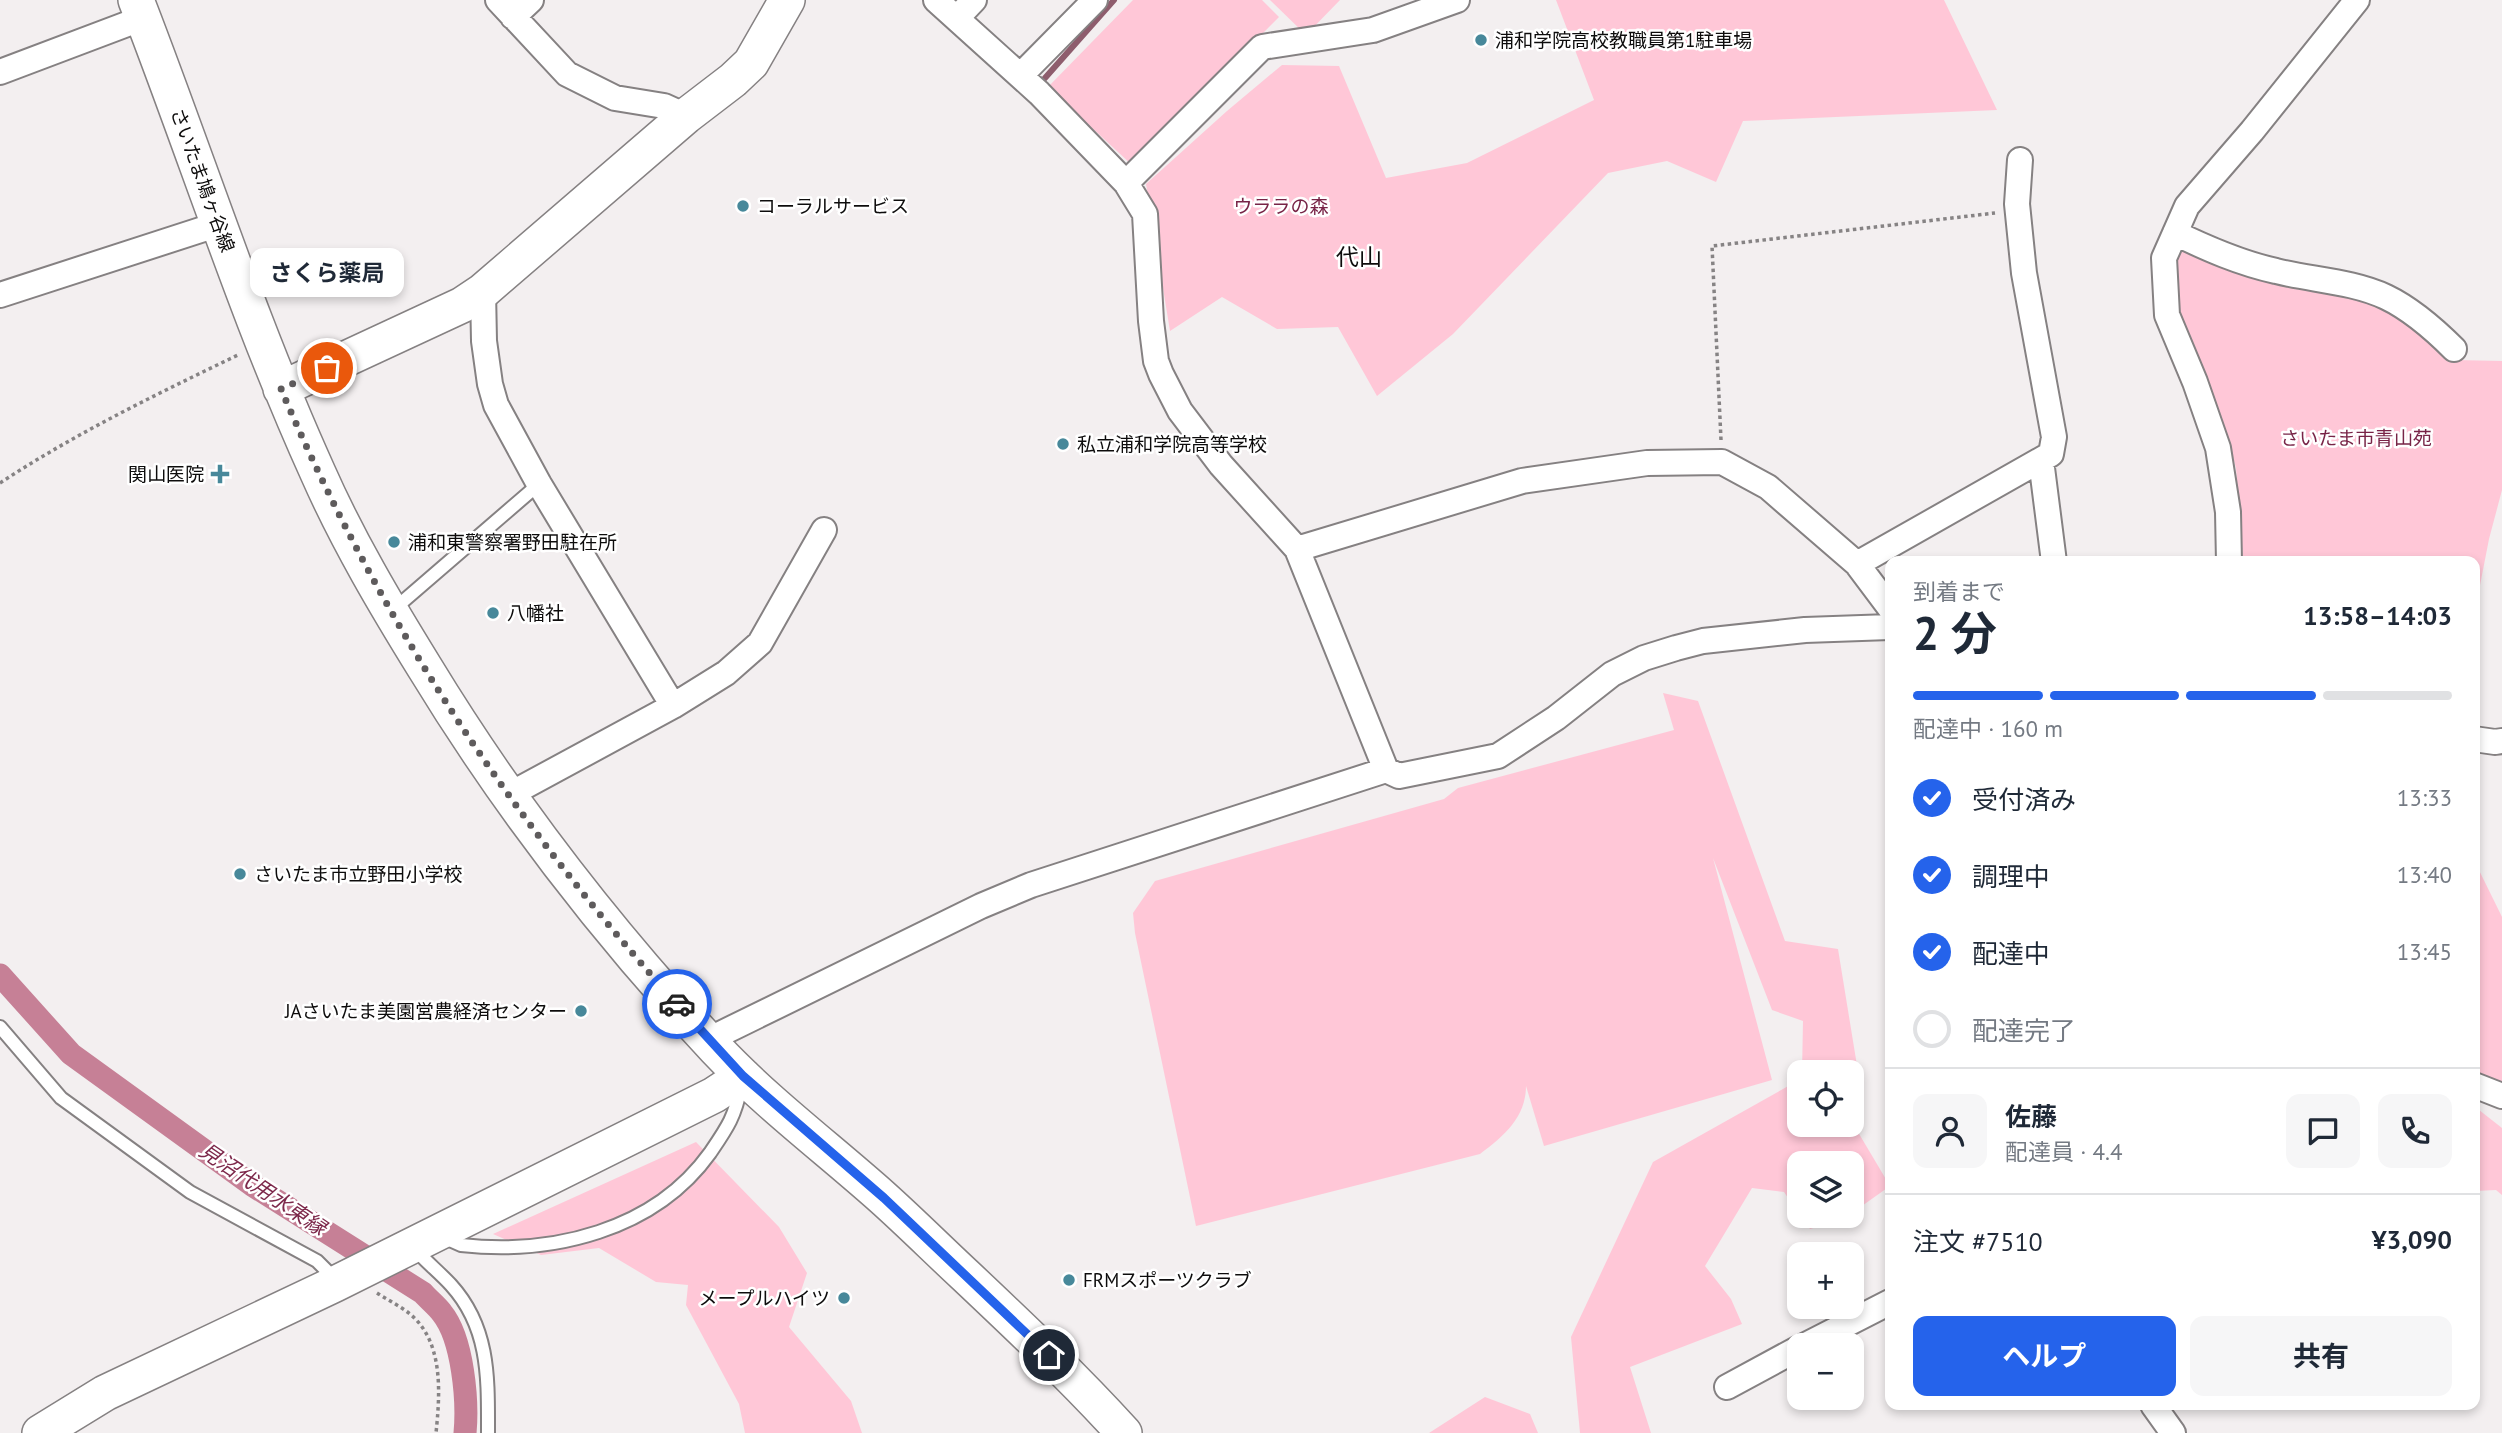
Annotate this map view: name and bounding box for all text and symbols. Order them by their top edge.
place label: 浦和学院高校教職員第1駐車場 [1495,28,1752,52]
marker: 浦和学院高校教職員第1駐車場 [1473,32,1489,48]
street label: さいたま鳩ヶ谷線 [166,105,240,255]
place label: コーラルサービス [757,194,909,218]
park label: ウララの森 [1233,194,1329,218]
marker: コーラルサービス [735,198,751,214]
district label: 代山 [1336,242,1382,271]
callout: さくら薬局 [250,249,404,298]
text: さくら薬局 [270,258,385,287]
pin [297,338,357,398]
icon: bag [308,349,346,387]
park label: さいたま市青山苑 [2280,426,2432,450]
place label: 私立浦和学院高等学校 [1077,432,1267,456]
marker: 私立浦和学院高等学校 [1055,436,1071,452]
place label: 関山医院 [128,462,204,486]
marker: 関山医院 [210,464,230,484]
place label: 浦和東警察署野田駐在所 [408,530,617,554]
marker: 浦和東警察署野田駐在所 [386,534,402,550]
text: 到着まで [1913,577,2005,606]
text: 13:58–14:03 [2303,599,2452,632]
place label: 八幡社 [507,601,564,625]
text: 2 分 [1913,603,1997,663]
marker: 八幡社 [485,605,501,621]
text: 配達中 · 160 m [1913,714,2063,743]
icon: check [1913,779,1951,817]
text: 受付済み [1972,783,2076,816]
text: 13:33 [2397,783,2452,812]
icon: check [1913,856,1951,894]
text: 調理中 [1972,860,2050,893]
text: 13:40 [2397,860,2452,889]
place label: さいたま市立野田小学校 [254,862,462,886]
marker: さいたま市立野田小学校 [232,866,248,882]
icon: check [1913,933,1951,971]
text: 配達中 [1972,937,2050,970]
text: 13:45 [2397,937,2452,966]
courier [642,969,712,1039]
icon: car [658,985,696,1023]
place label: JAさいたま美園営農経済センター [284,999,567,1023]
marker: JAさいたま美園営農経済センター [573,1003,589,1019]
text: 配達完了 [1972,1014,2076,1047]
map controls [1787,1060,1864,1410]
button: locate [1787,1060,1864,1137]
button: person [1913,1094,1987,1168]
button: chat [2286,1094,2360,1168]
button: phone [2378,1094,2452,1168]
text: 佐藤 [2005,1100,2057,1133]
water label: 見沼代用水東縁 [195,1137,333,1242]
text: 配達員 · 4.4 [2005,1137,2122,1166]
button: layers [1787,1151,1864,1228]
text: ¥3,090 [2372,1223,2452,1256]
text: 注文 #7510 [1913,1225,2043,1258]
button: + [1787,1242,1864,1319]
place label: FRMスポーツクラブ [1083,1268,1252,1292]
marker: FRMスポーツクラブ [1061,1272,1077,1288]
place label: メープルハイツ [699,1286,830,1310]
marker: メープルハイツ [836,1290,852,1306]
button: ヘルプ [1913,1316,2176,1396]
button: 共有 [2190,1316,2452,1396]
pin [1019,1325,1079,1385]
button: − [1787,1333,1864,1410]
icon: home [1030,1336,1068,1374]

